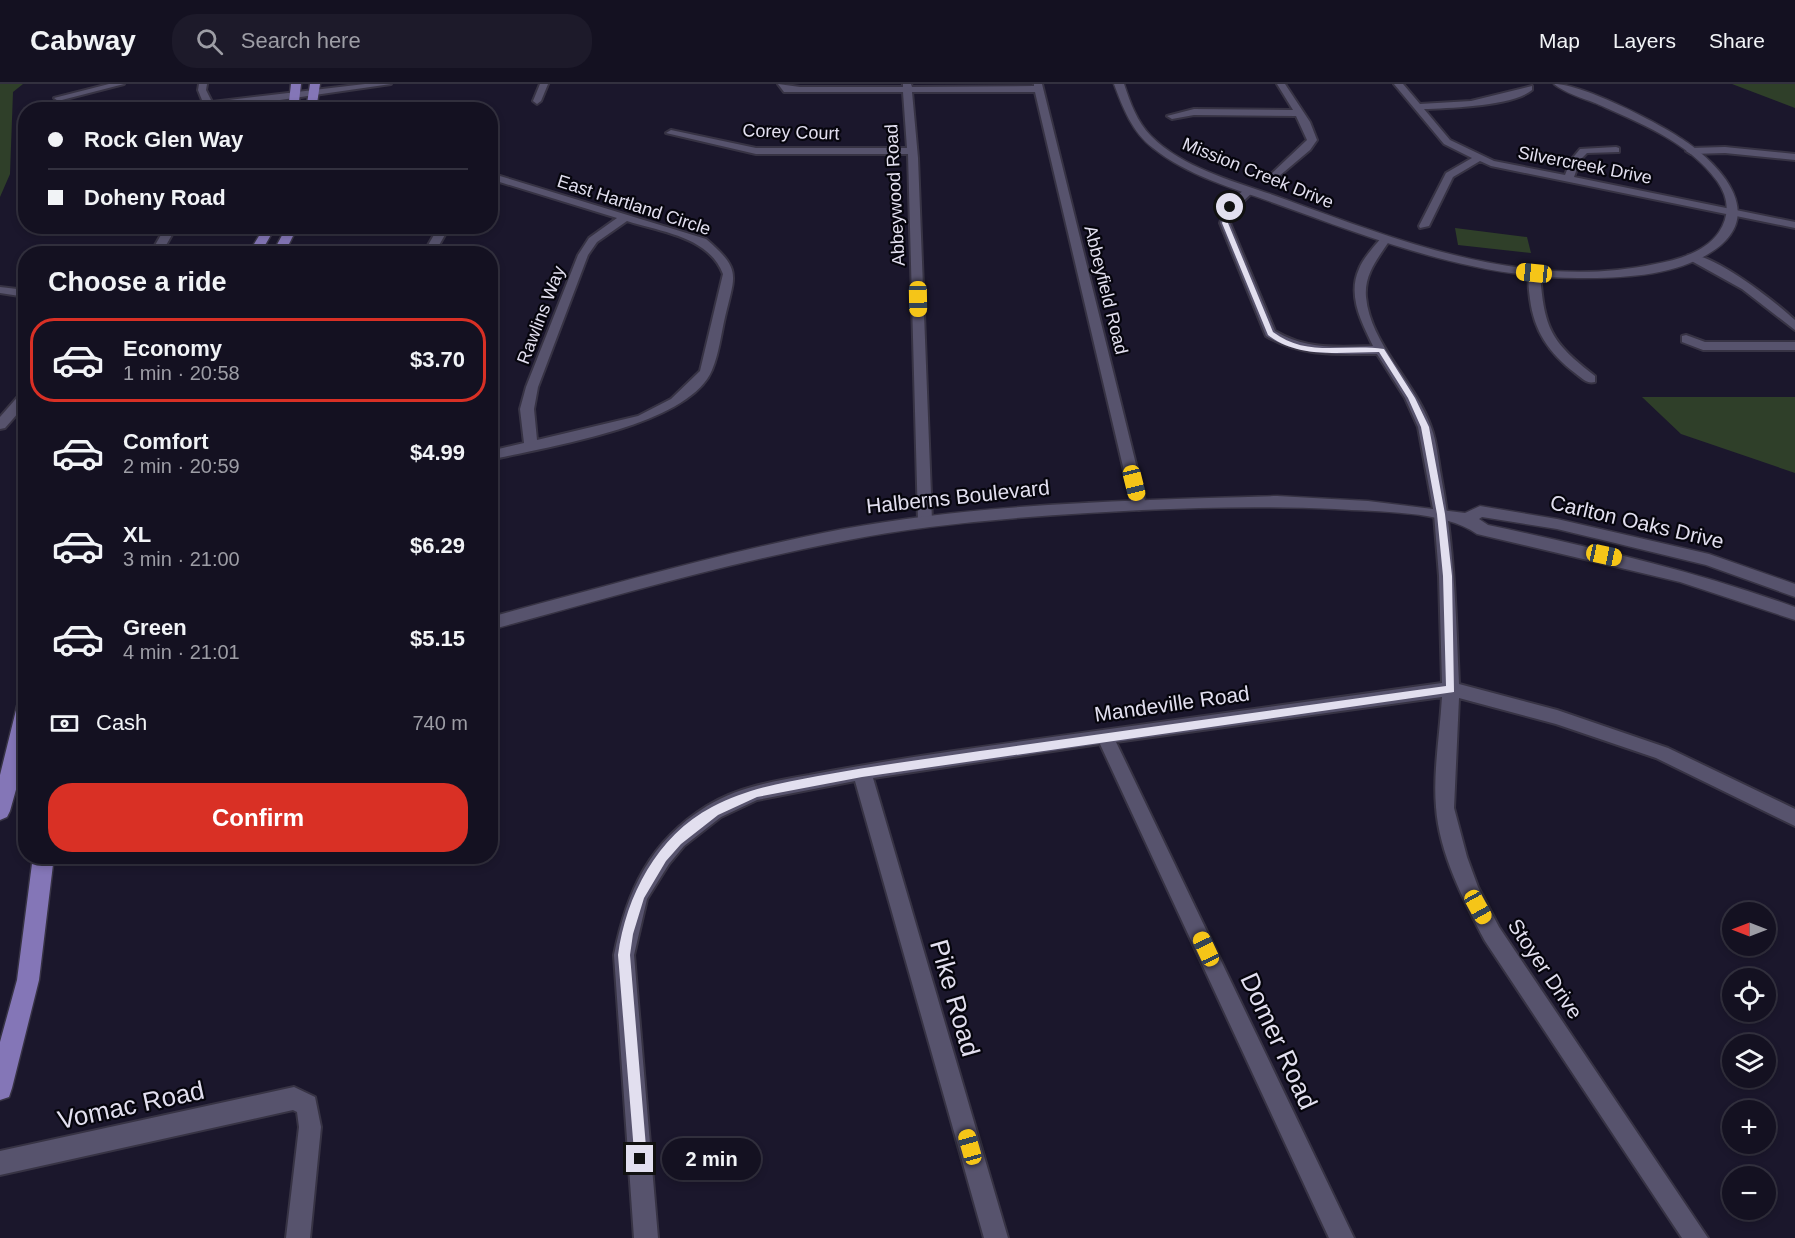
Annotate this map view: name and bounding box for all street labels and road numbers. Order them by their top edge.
street label: Corey Court [742,120,840,144]
street label: Abbeywood Road [881,124,909,266]
street label: Mission Creek Drive [1180,134,1336,212]
street label: Silvercreek Drive [1516,142,1654,188]
street label: East Hartland Circle [555,171,713,239]
street label: Abbeyfield Road [1080,223,1132,357]
street label: Rawlins Way [513,263,569,367]
street label: Halberns Boulevard [865,475,1051,518]
street label: Carlton Oaks Drive [1548,490,1726,553]
street label: Mandeville Road [1093,681,1251,726]
street label: Stoyer Drive [1504,914,1587,1023]
street label: Pike Road [924,936,986,1060]
street label: Domer Road [1234,968,1324,1114]
street label: Vomac Road [55,1075,207,1135]

